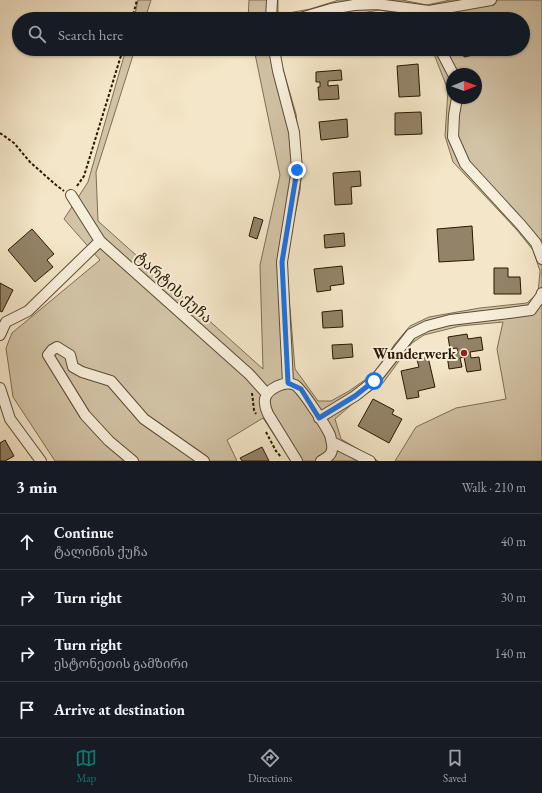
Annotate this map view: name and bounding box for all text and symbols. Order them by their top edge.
search box [12,12,530,56]
icon: search [26,23,48,45]
text: Search here [58,25,123,44]
north arrow [446,68,482,104]
route end [288,161,306,179]
street label: ტარტის ქუჩა [131,247,217,327]
place label: Wunderwerk [373,344,457,363]
marker: Wunderwerk [459,348,469,358]
route start [365,372,383,390]
text: 3 min [16,476,57,498]
text: Walk · 210 m [462,479,526,496]
text: Continue [54,523,114,542]
icon: ahead [16,531,38,553]
text: 40 m [501,533,526,550]
text: ტალინის ქუჩა [54,543,148,560]
icon: right [16,587,38,609]
text: Turn right [54,588,122,607]
text: 30 m [501,589,526,606]
text: Turn right [54,635,122,654]
icon: right [16,643,38,665]
text: 140 m [495,645,526,662]
text: ესტონეთის გამზირი [54,655,188,672]
icon: arrive [16,699,38,721]
text: Arrive at destination [54,700,185,719]
tab: Map [75,747,97,785]
tab: Directions [248,747,292,785]
tab: Saved [443,747,467,785]

